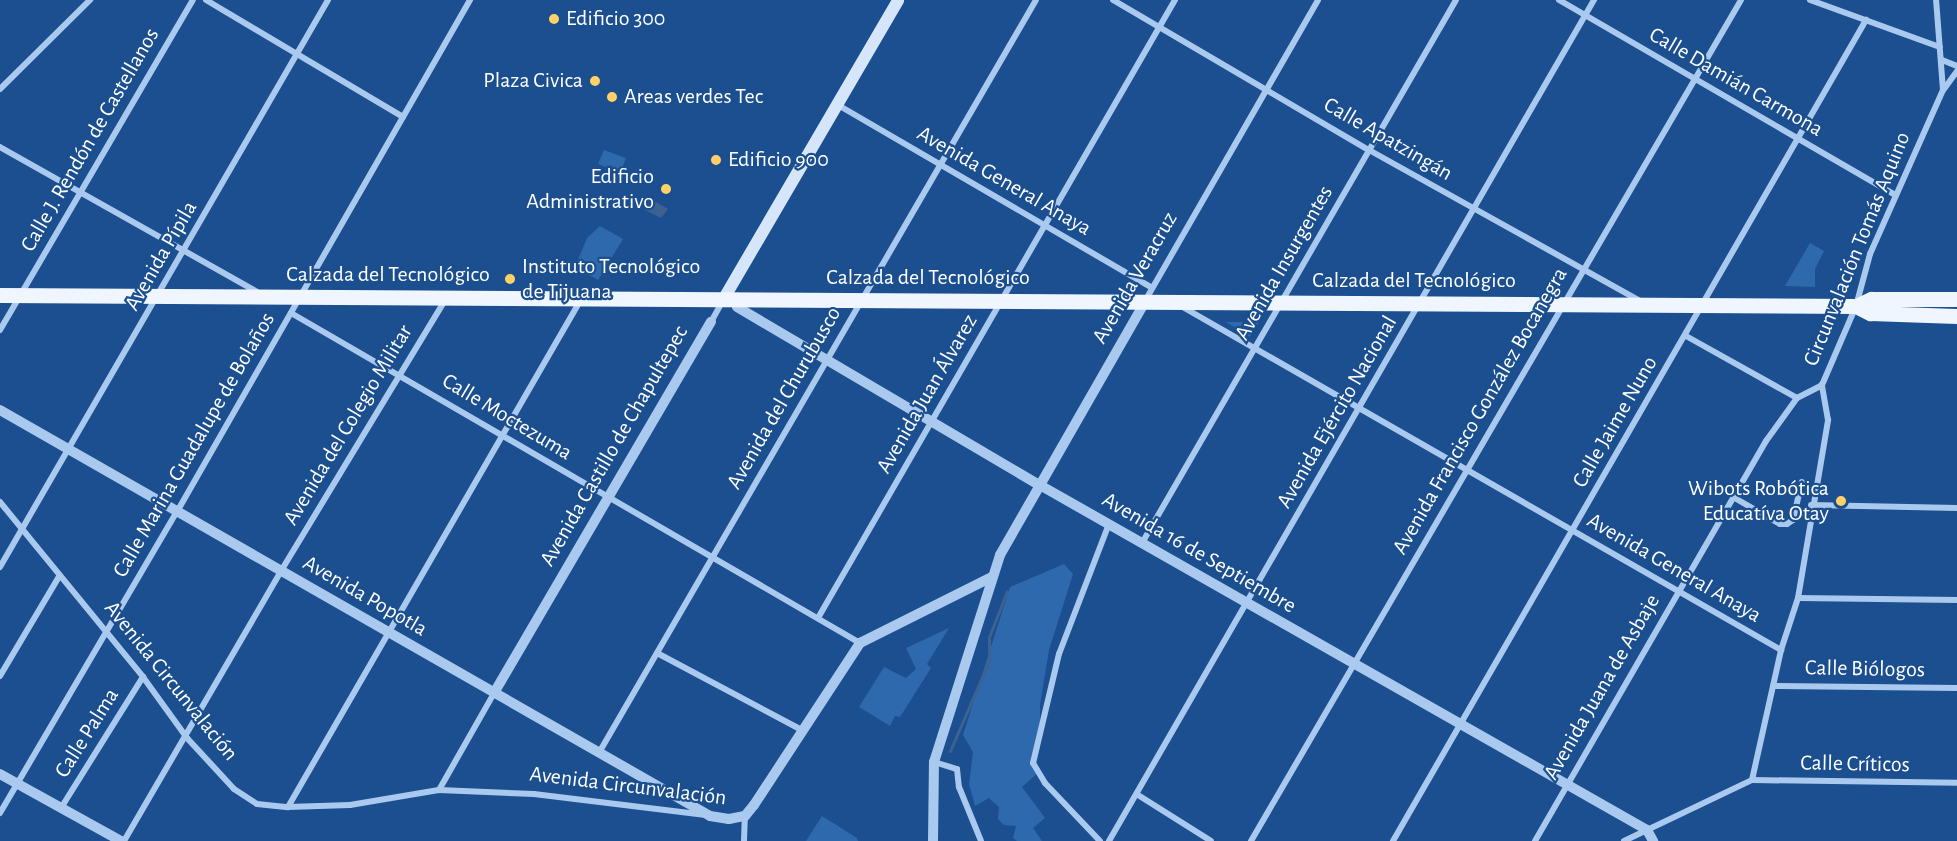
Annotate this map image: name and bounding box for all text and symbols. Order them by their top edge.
place label: Edificio 300 [566,6,665,32]
marker: Edificio 300 [547,12,561,26]
street label: Calle Damián Carmona [1644,21,1828,143]
street label: Calle J. Rendón de Castellanos [15,23,165,257]
place label: Plaza Civica [483,68,583,94]
marker: Plaza Civica [588,74,602,88]
place label: Areas verdes Tec [624,84,763,110]
marker: Areas verdes Tec [605,90,619,104]
street label: Calle Apatzingán [1319,91,1457,187]
street label: Avenida General Anaya [912,120,1096,242]
street label: Circunvalación Tomás Aquino [1798,128,1916,370]
place label: Edificio 900 [728,147,829,173]
marker: Edificio 900 [709,153,723,167]
place label: Edificio Administrativo [526,163,654,214]
street label: Avenida Insurgentes [1229,181,1339,345]
marker: Edificio Administrativo [659,182,673,196]
street label: Avenida Pípila [119,196,203,316]
street label: Avenida Veracruz [1087,207,1183,349]
place label: Instituto Tecnológico de Tijuana [522,253,700,304]
street label: Calzada del Tecnológico [286,262,490,288]
street label: Avenida Francisco González Bocanegra [1387,263,1573,559]
street label: Calzada del Tecnológico [826,265,1030,291]
street label: Calzada del Tecnológico [1312,268,1516,294]
marker: Instituto Tecnológico de Tijuana [503,272,517,286]
street label: Avenida del Churubusco [721,302,847,494]
street label: Calle Marina Guadalupe de Bolaños [107,308,281,582]
street label: Avenida Juan Álvarez [871,310,983,478]
street label: Avenida Ejército Nacional [1271,311,1403,513]
street label: Avenida del Colegio Militar [278,320,418,530]
street label: Avenida Castillo de Chapultepec [534,321,694,571]
street label: Calle Jaime Nuno [1567,352,1663,492]
street label: Calle Moctezuma [437,368,577,466]
place label: Wibots Robótica Educatíva Otay [1688,475,1829,526]
street label: Avenida 16 de Septiembre [1097,487,1301,619]
marker: Wibots Robótica Educatíva Otay [1834,494,1848,508]
street label: Avenida General Anaya [1582,507,1766,629]
street label: Avenida Popotla [298,550,432,642]
street label: Avenida Juana de Asbaje [1538,590,1666,784]
street label: Avenida Circunvalación [98,596,244,766]
street label: Calle Biólogos [1805,655,1925,683]
street label: Calle Palma [49,683,125,783]
street label: Calle Críticos [1800,750,1910,778]
street label: Avenida Circunvalación [528,761,728,811]

